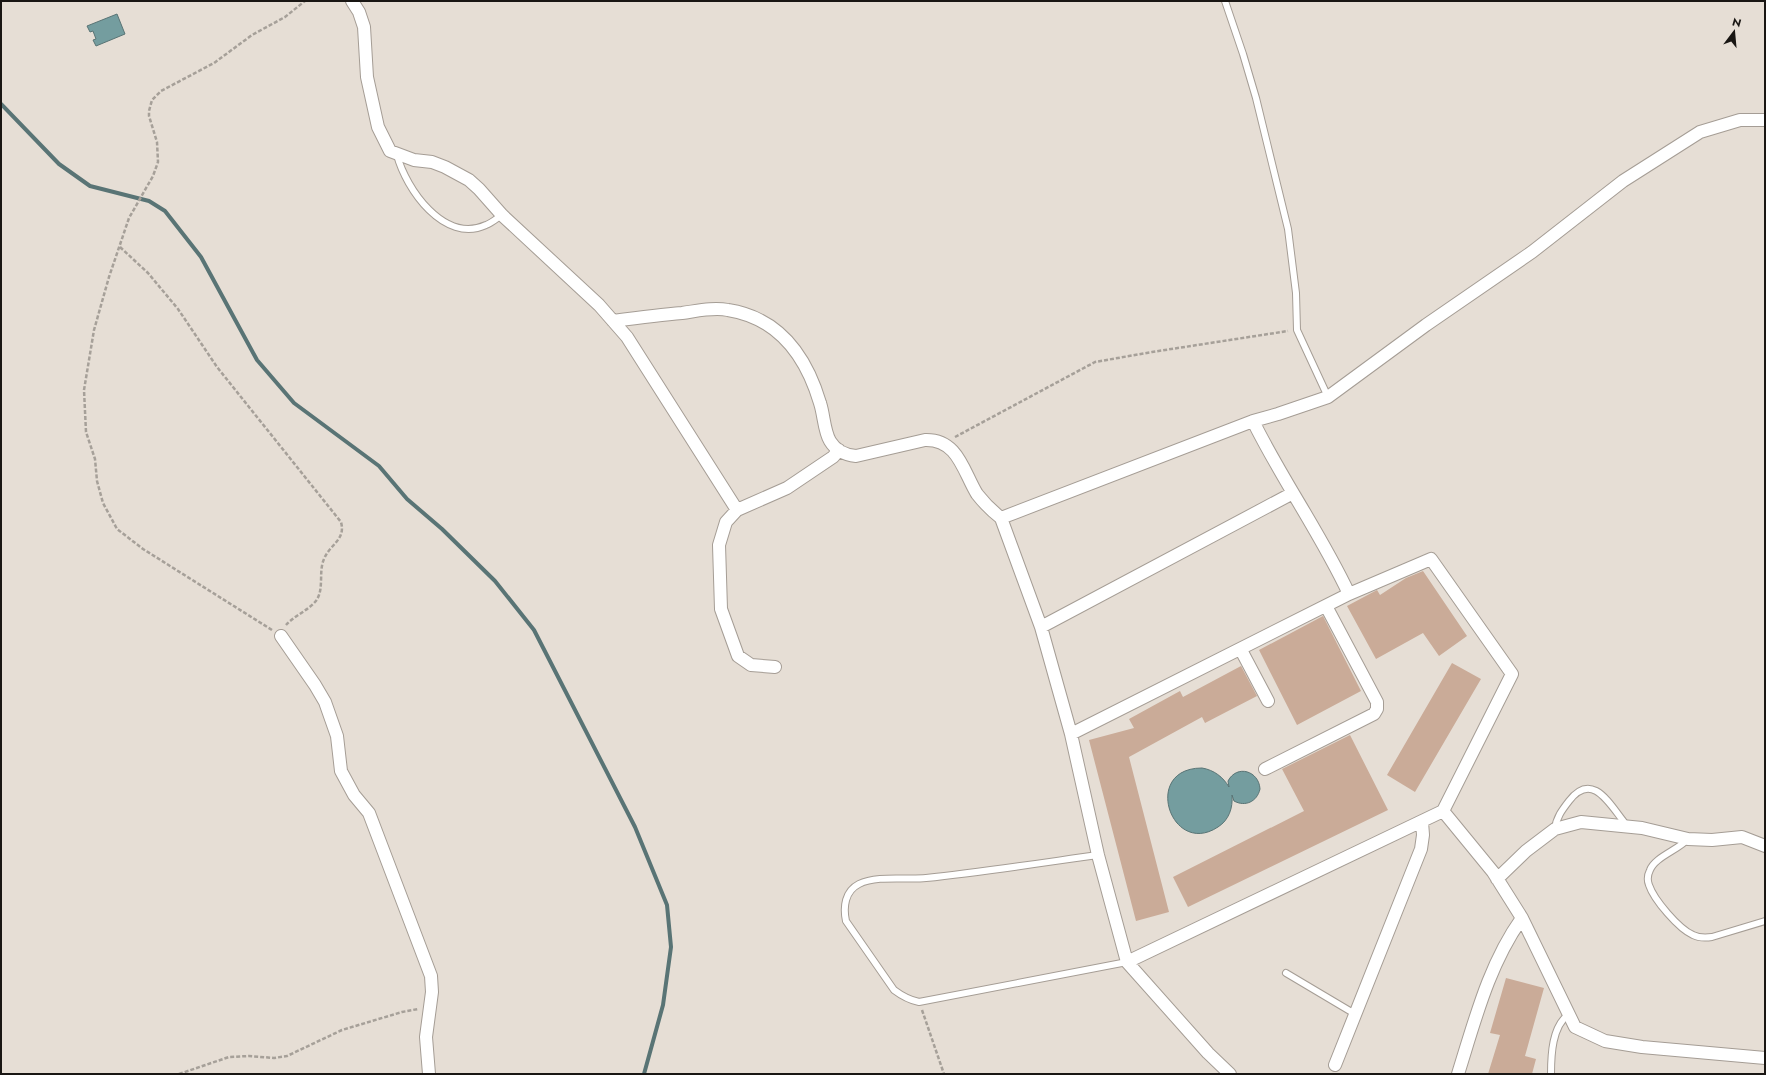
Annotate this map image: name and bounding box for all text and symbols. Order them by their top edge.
north arrow [1714,12,1754,52]
text: N [1730,13,1743,31]

